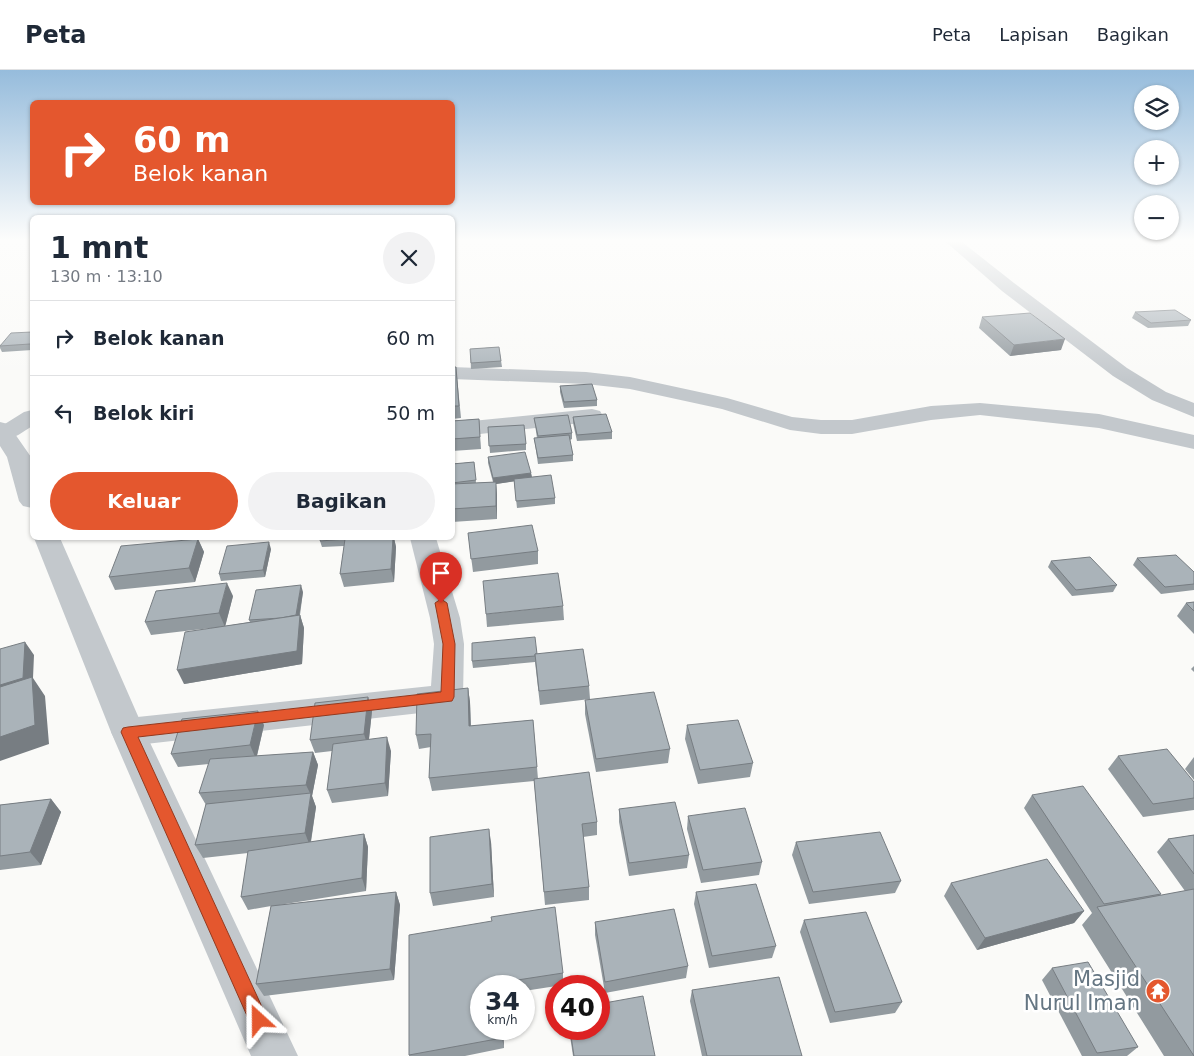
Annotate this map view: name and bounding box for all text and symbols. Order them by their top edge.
text: Peta [25,21,87,49]
text: Peta [932,24,971,45]
text: Lapisan [999,24,1069,45]
text: Bagikan [1097,24,1169,45]
map controls [1134,85,1179,240]
button: layers [1134,85,1179,130]
icon: right [50,120,115,185]
text: 60 m [133,120,230,160]
button: + [1134,140,1179,185]
text: Belok kanan [133,161,268,186]
button: − [1134,195,1179,240]
text: 1 mnt [50,230,148,265]
button: close [383,232,435,284]
text: 130 m · 13:10 [50,267,163,286]
icon: right [50,324,78,352]
text: Belok kanan [93,327,225,349]
text: 60 m [386,327,435,349]
icon: left [50,399,78,427]
text: Belok kiri [93,402,194,424]
text: 50 m [386,402,435,424]
button: Keluar [50,472,238,530]
button: Bagikan [248,472,435,530]
pin [420,552,462,603]
icon: arrive [427,559,455,587]
place label: Masjid Nurul Iman [1024,967,1140,1015]
speed limit sign: 40 [545,975,610,1040]
temple icon: Masjid Nurul Iman [1145,978,1171,1004]
text: 34 [485,987,520,1016]
position arrow [232,993,284,1045]
text: km/h [487,1013,518,1027]

